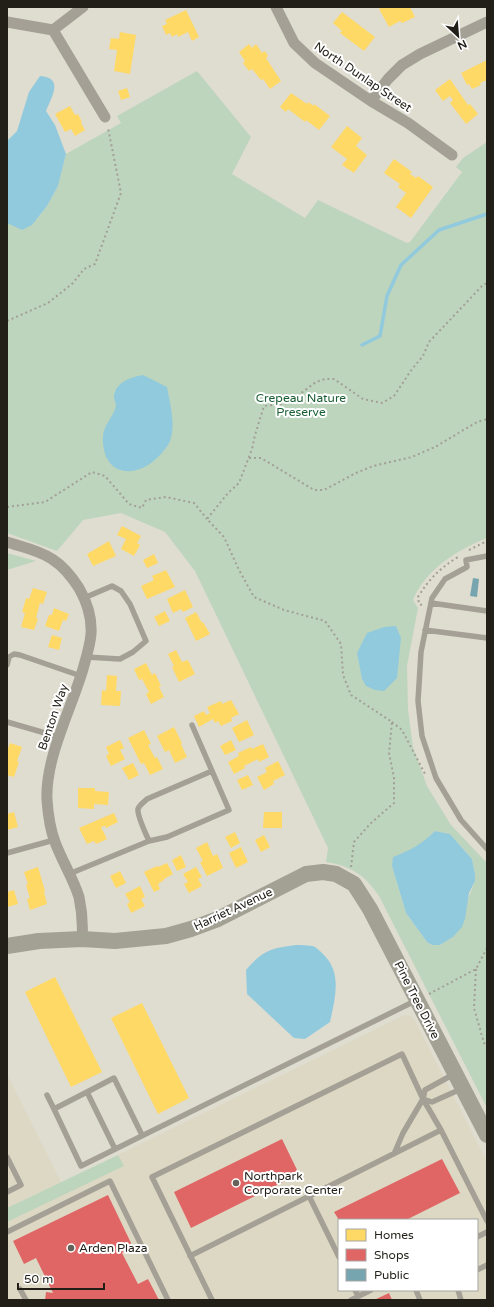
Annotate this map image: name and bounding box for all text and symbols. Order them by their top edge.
north arrow [438,16,478,56]
text: N [455,37,469,52]
street label: North Dunlap Street [312,39,415,115]
park label: Crepeau Nature Preserve [256,391,346,419]
street label: Benton Way [35,681,71,752]
street label: Harriet Avenue [191,885,275,933]
street label: Pine Tree Drive [391,959,443,1041]
place label: Northpark Corporate Center [244,1169,343,1197]
marker: Northpark Corporate Center [231,1178,241,1188]
legend [338,1219,478,1291]
text: Homes [374,1228,414,1242]
place label: Arden Plaza [79,1241,148,1255]
marker: Arden Plaza [66,1243,76,1253]
text: Shops [374,1248,409,1262]
scale bar [18,1265,104,1291]
text: Public [374,1268,409,1282]
text: 50 m [24,1272,53,1286]

